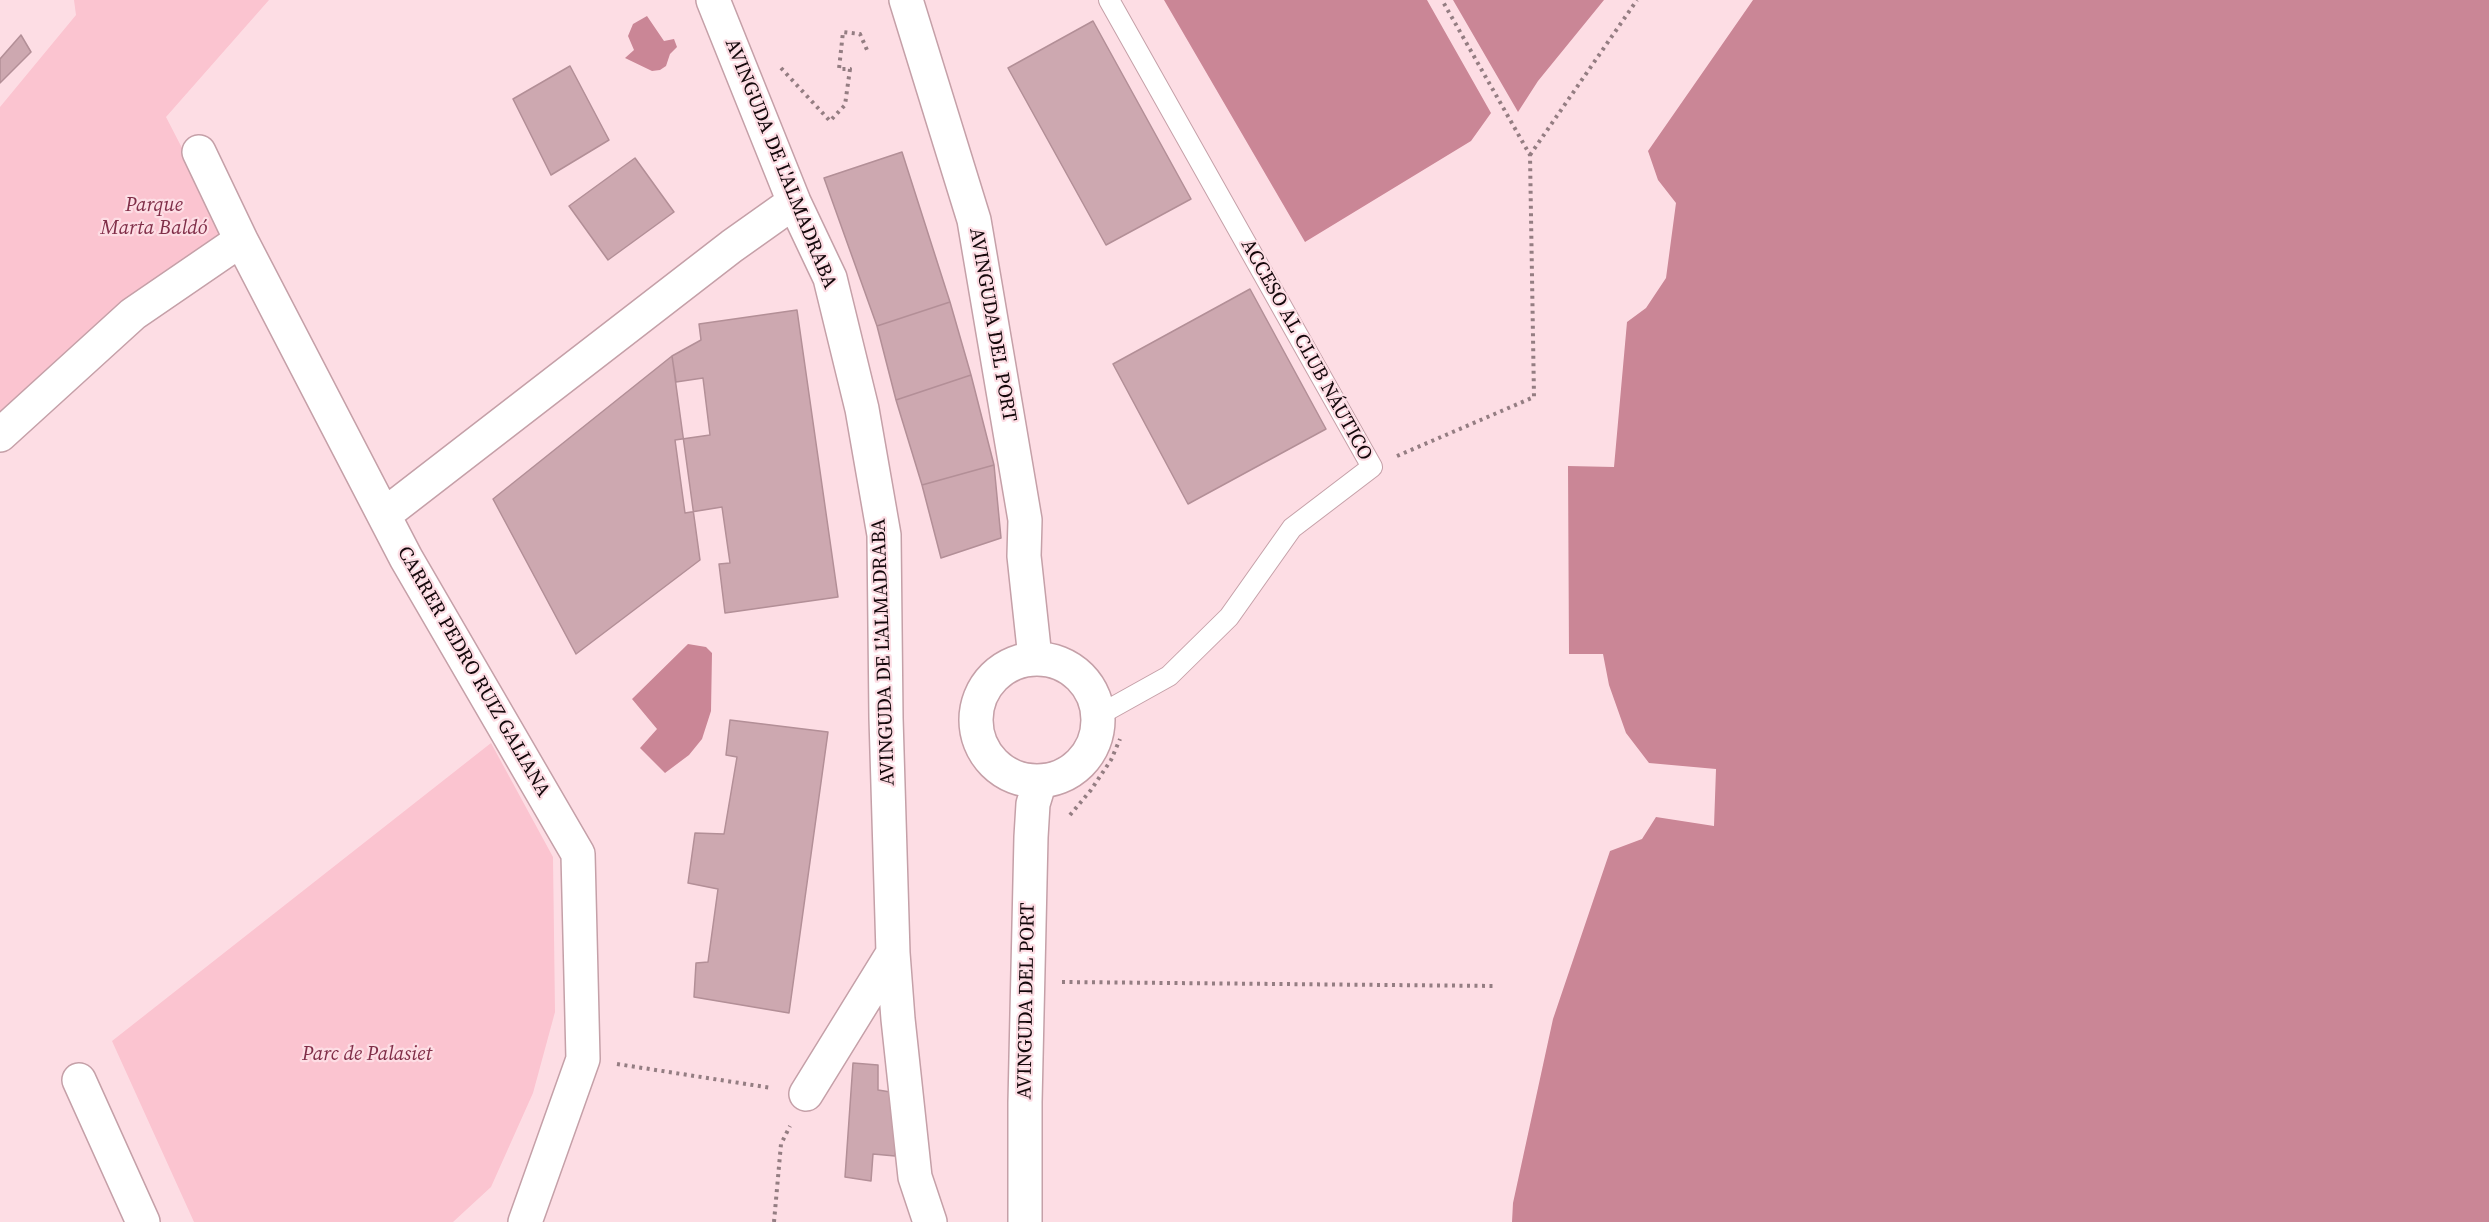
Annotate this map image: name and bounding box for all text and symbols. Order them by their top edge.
street label: AVINGUDA DE L'ALMADRABA [719,35,841,293]
park label: Parque Marta Baldó [100,194,208,241]
street label: AVINGUDA DEL PORT [963,226,1021,424]
street label: ACCESO AL CLUB NÁUTICO [1235,235,1377,465]
street label: AVINGUDA DE L'ALMADRABA [867,518,901,786]
street label: CARRER PEDRO RUIZ GALIANA [391,542,555,802]
street label: AVINGUDA DEL PORT [1013,902,1041,1100]
park label: Parc de Palasiet [302,1043,432,1067]

